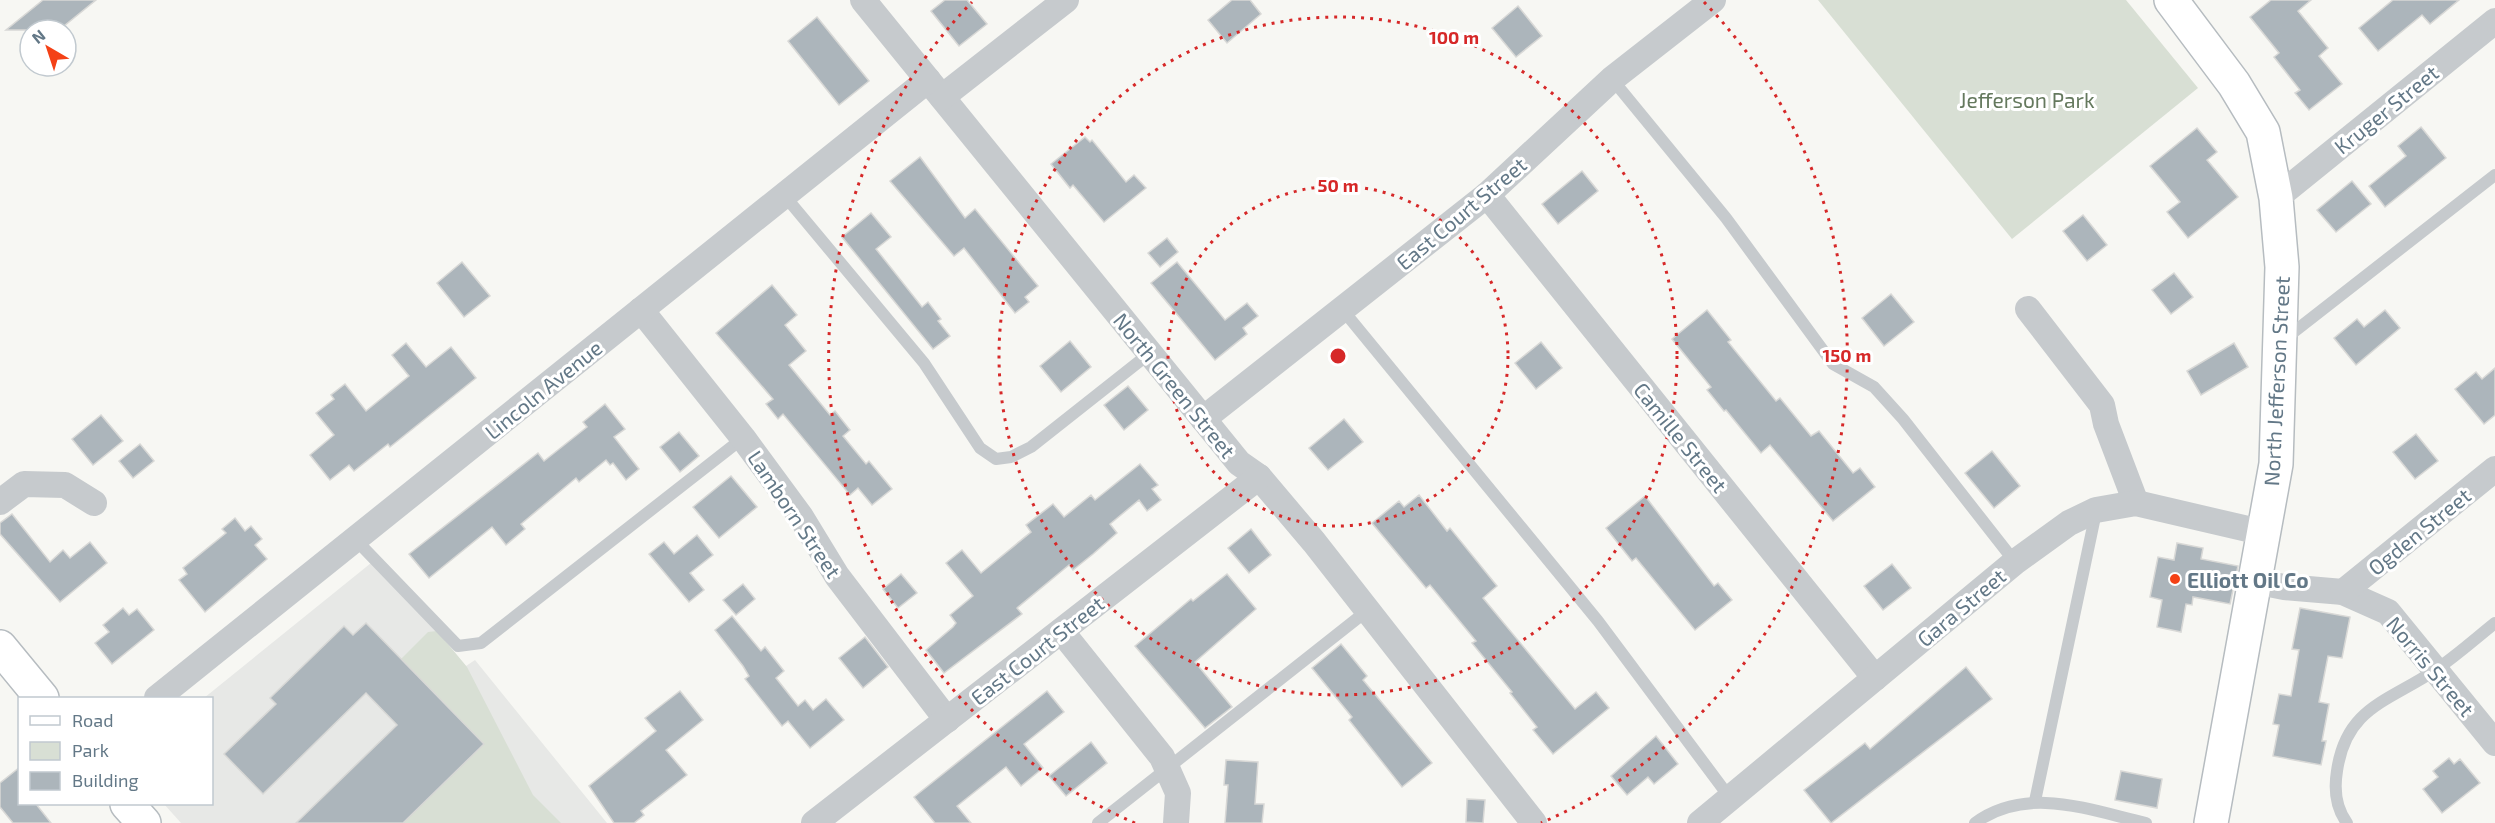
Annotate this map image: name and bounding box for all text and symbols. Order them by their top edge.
north arrow [18,18,78,78]
text: N [28,25,49,47]
text: 100 m [1429,26,1479,48]
street label: Kruger Street [2329,59,2443,159]
park label: Jefferson Park [1959,87,2095,112]
street label: East Court Street [1391,151,1531,275]
text: 50 m [1317,174,1359,196]
street label: North Jefferson Street [2258,275,2294,487]
street label: North Green Street [1109,308,1241,462]
street label: Lincoln Avenue [479,334,607,444]
text: 150 m [1823,344,1871,366]
centre of rings [1328,346,1348,366]
street label: Camille Street [1629,377,1733,497]
street label: Lamborn Street [743,446,847,582]
street label: Ogden Street [2363,482,2475,580]
street label: Gara Street [1912,563,2010,651]
place label: Elliott Oil Co [2187,567,2309,592]
marker: Elliott Oil Co [2168,572,2182,586]
street label: East Court Street [965,590,1109,710]
street label: Norris Street [2382,611,2480,721]
legend [18,697,213,805]
text: Road [72,709,113,731]
text: Park [72,739,109,761]
text: Building [72,769,139,791]

